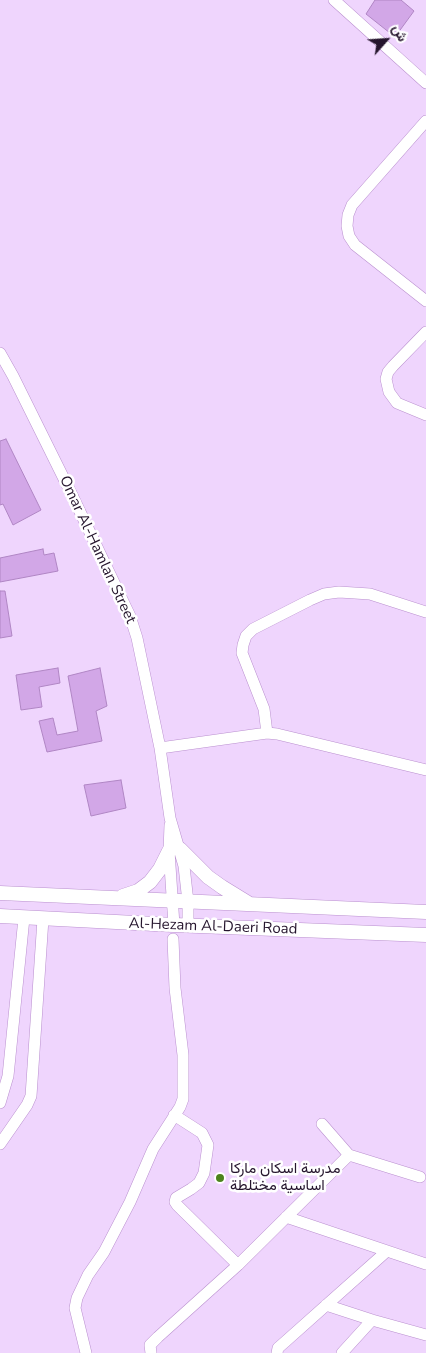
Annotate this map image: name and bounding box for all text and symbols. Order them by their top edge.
north arrow [361,15,411,65]
text: ش [388,21,412,45]
street label: Omar Al-Hamlan Street [55,473,139,627]
street label: Al-Hezam Al-Daeri Road [128,915,298,939]
place label: مدرسة اسكان ماركا اساسية مختلطة [230,1160,341,1195]
marker: مدرسة اسكان ماركا اساسية مختلطة [214,1172,226,1184]

